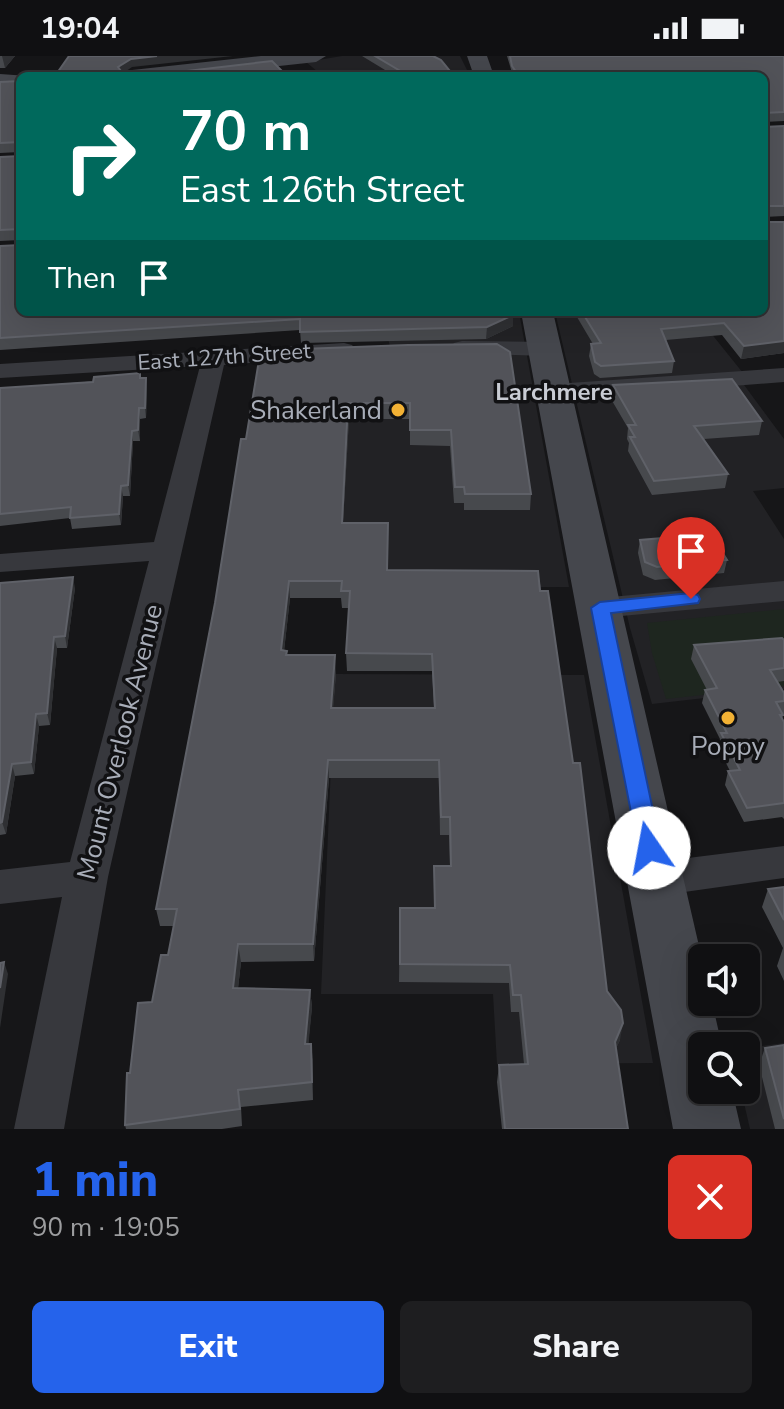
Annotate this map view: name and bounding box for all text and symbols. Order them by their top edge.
text: 19:04 [40,8,119,49]
text: 70 m [180,93,311,170]
icon: right [48,104,152,208]
text: East 126th Street [180,166,464,215]
icon: arrive [132,256,176,300]
text: Then [48,258,116,299]
street label: East 127th Street [136,336,312,378]
district label: Larchmere [495,376,613,408]
place label: Shakerland [250,393,382,428]
marker: Shakerland [389,401,407,419]
pin [657,517,725,599]
icon: arrive [669,529,713,573]
street label: Mount Overlook Avenue [69,601,171,883]
marker: Poppy [719,709,737,727]
place label: Poppy [691,729,766,764]
position arrow [607,806,691,890]
map controls [688,944,760,1104]
button: sound [688,944,760,1016]
button: search [688,1032,760,1104]
text: 1 min [32,1147,158,1213]
button: close [668,1155,752,1239]
text: 90 m · 19:05 [32,1210,180,1245]
button: Exit [32,1301,384,1393]
button: Share [400,1301,752,1393]

